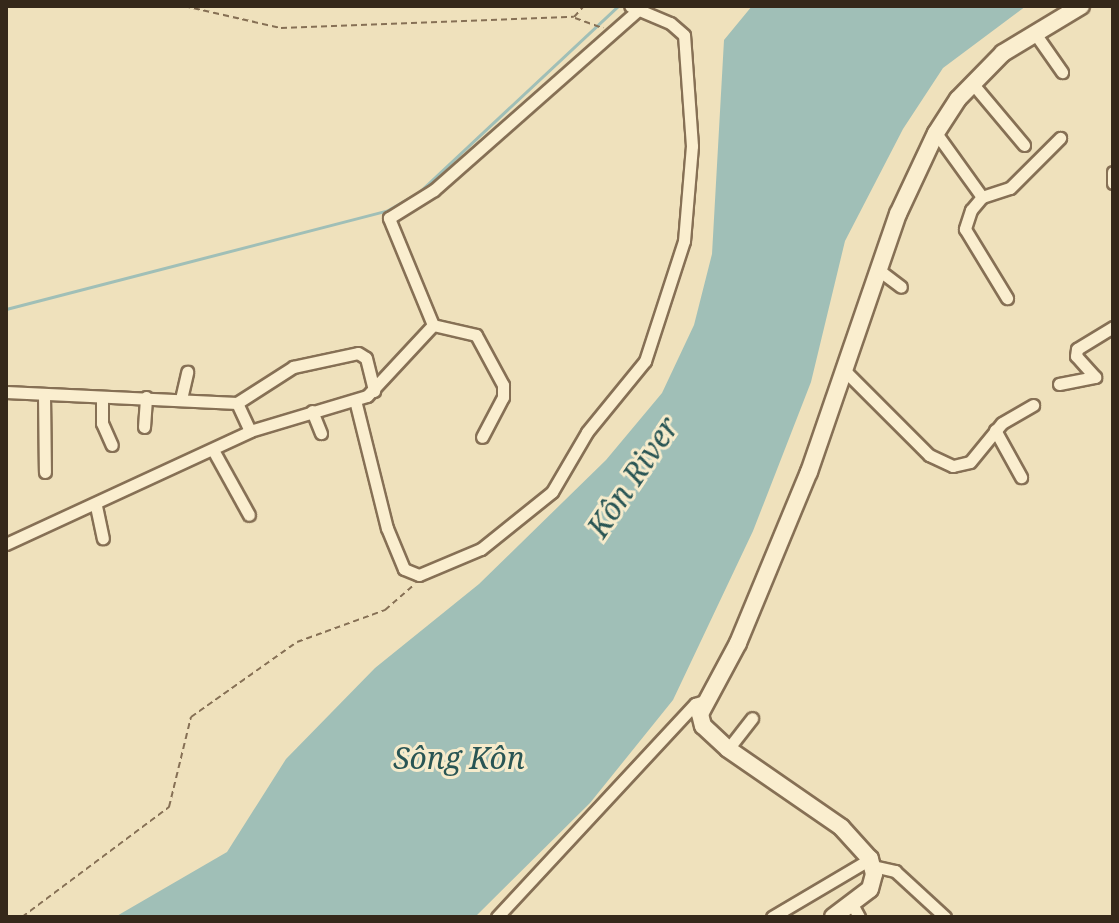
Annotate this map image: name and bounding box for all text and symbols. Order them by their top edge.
water label: Kôn River [580,410,686,544]
water label: Sông Kôn [393,740,525,776]

